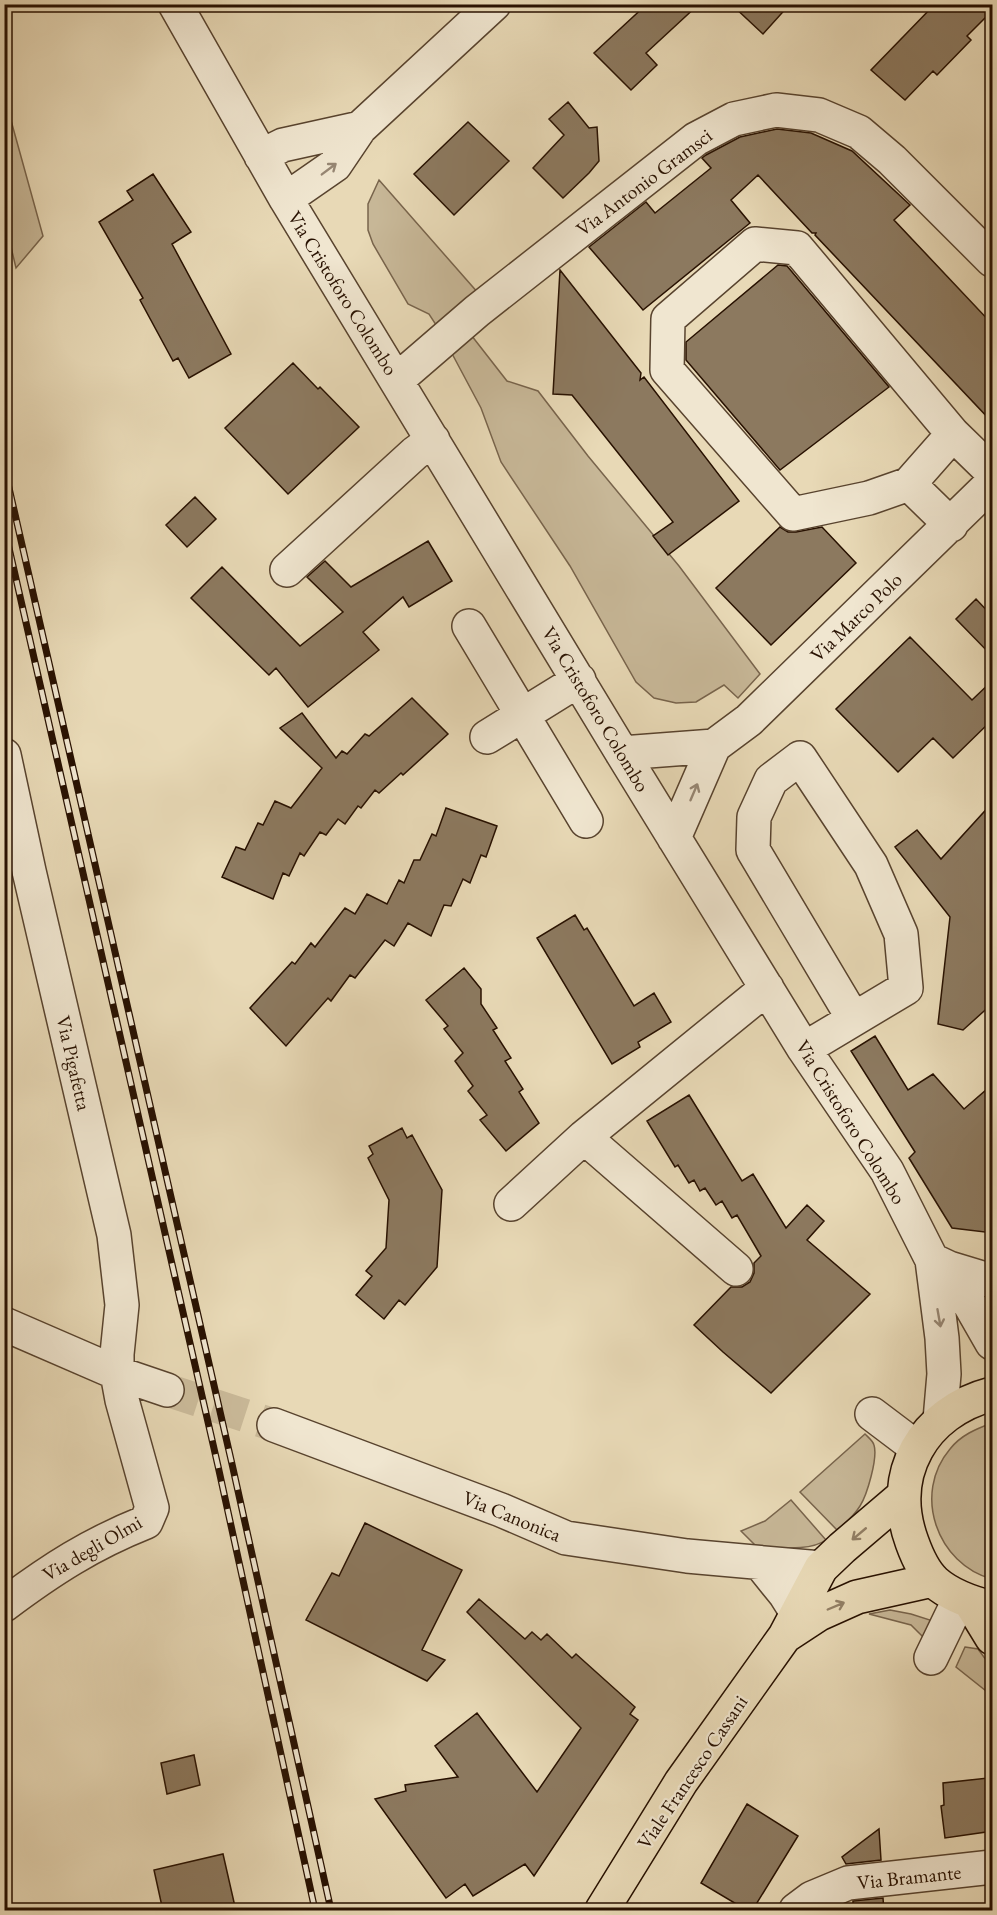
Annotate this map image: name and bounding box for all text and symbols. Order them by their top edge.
street label: Via Antonio Gramsci [571,122,717,242]
one-way arrow [320,163,336,175]
street label: Via Cristoforo Colombo [282,206,404,380]
street label: Via Marco Polo [804,567,908,667]
street label: Via Cristoforo Colombo [536,621,656,797]
one-way arrow [689,784,700,802]
street label: Via Pigafetta [50,1013,98,1113]
street label: Via Cristoforo Colombo [790,1035,912,1209]
one-way arrow [933,1307,944,1327]
street label: Via Canonica [459,1484,565,1548]
street label: Via degli Olmi [38,1509,147,1587]
one-way arrow [851,1527,867,1540]
one-way arrow [826,1600,844,1612]
street label: Viale Francesco Cassani [631,1690,753,1854]
street label: Via Bramante [856,1859,963,1895]

